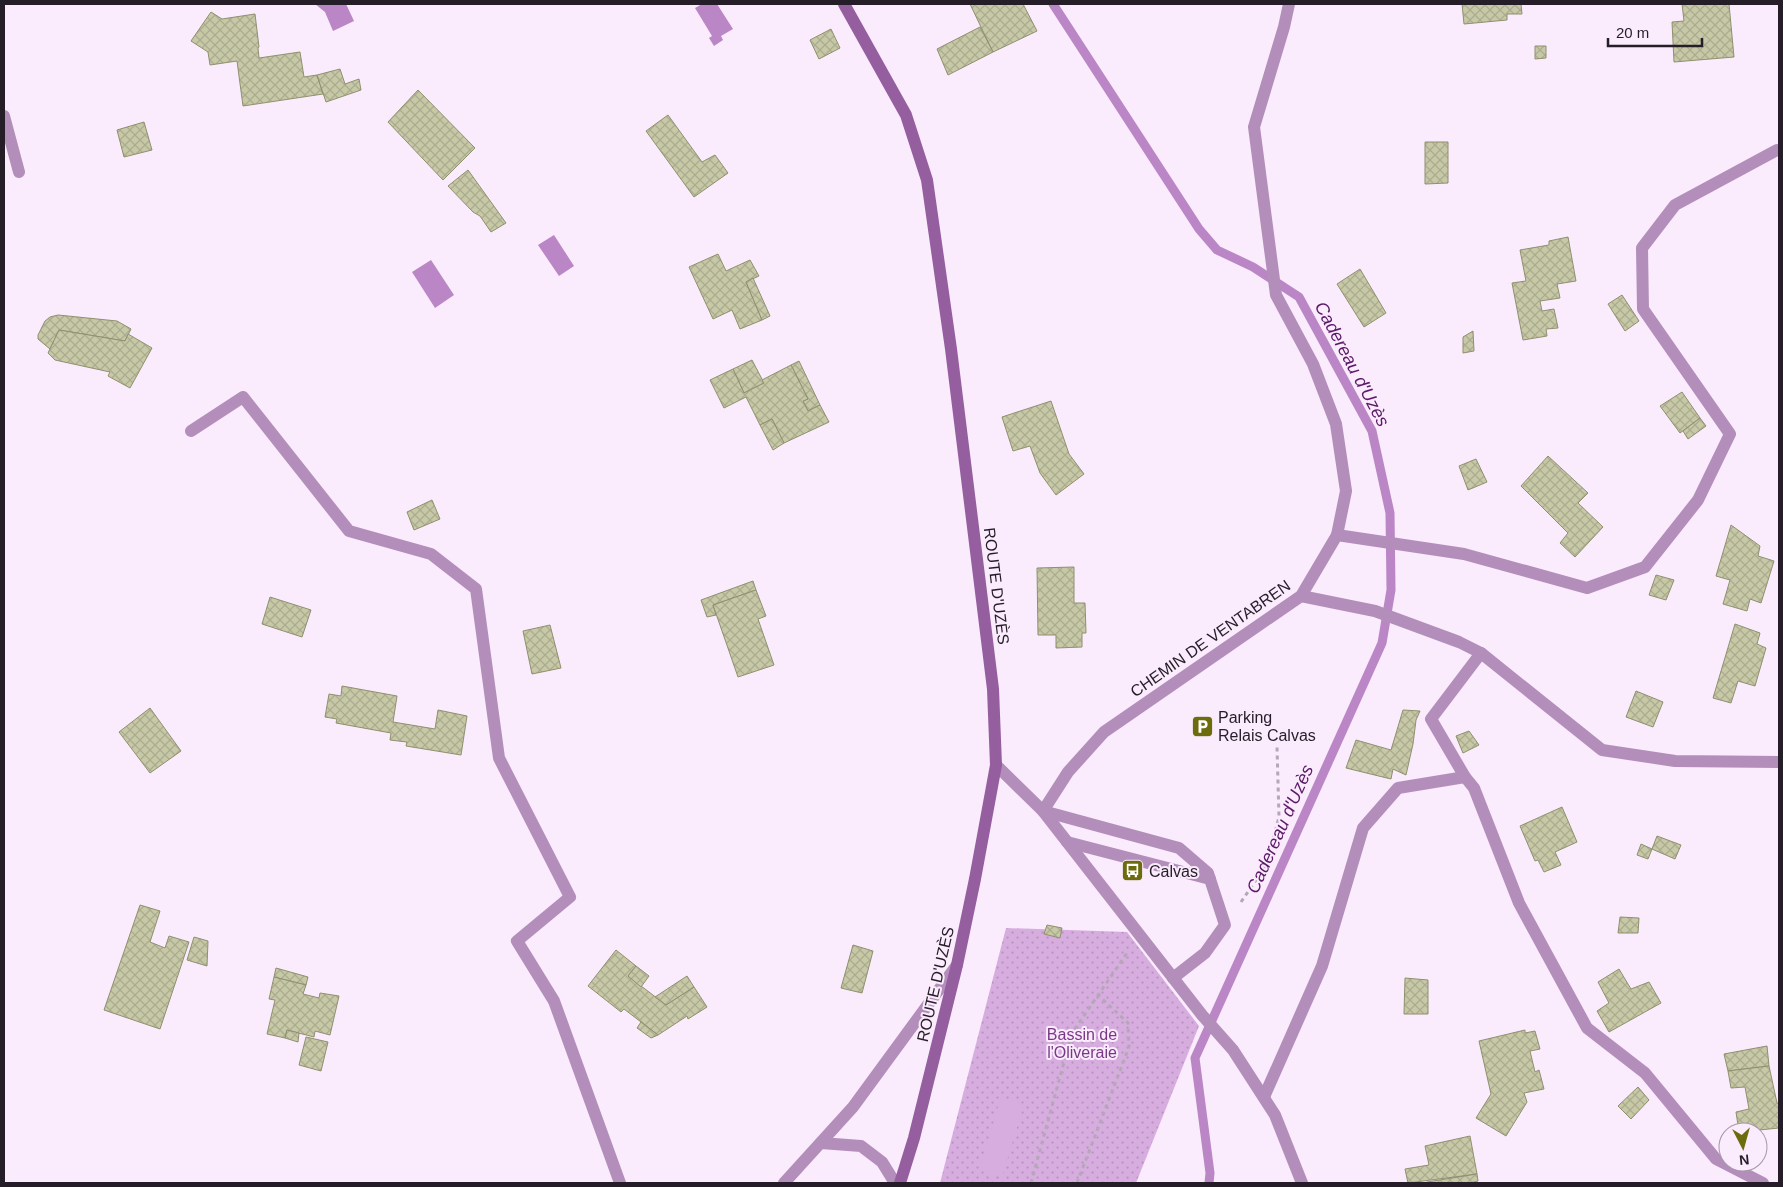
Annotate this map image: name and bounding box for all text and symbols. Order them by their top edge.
scale bar [1608,15,1702,47]
text: 20 m [1616,24,1649,41]
water label: Cadereau d'Uzès [1311,298,1393,430]
street label: ROUTE D'UZÈS [981,526,1013,646]
street label: CHEMIN DE VENTABREN [1127,577,1293,700]
place label: Parking Relais Calvas [1218,709,1316,744]
parking icon: Parking Relais Calvas [1190,714,1214,738]
water label: Cadereau d'Uzès [1243,762,1317,896]
bus stop icon: Calvas [1121,859,1145,883]
place label: Calvas [1149,863,1198,880]
street label: ROUTE D'UZÈS [913,925,957,1043]
park label: Bassin de l'Oliveraie [1047,1026,1117,1061]
north arrow [1718,1122,1768,1172]
text: N [1738,1151,1750,1168]

